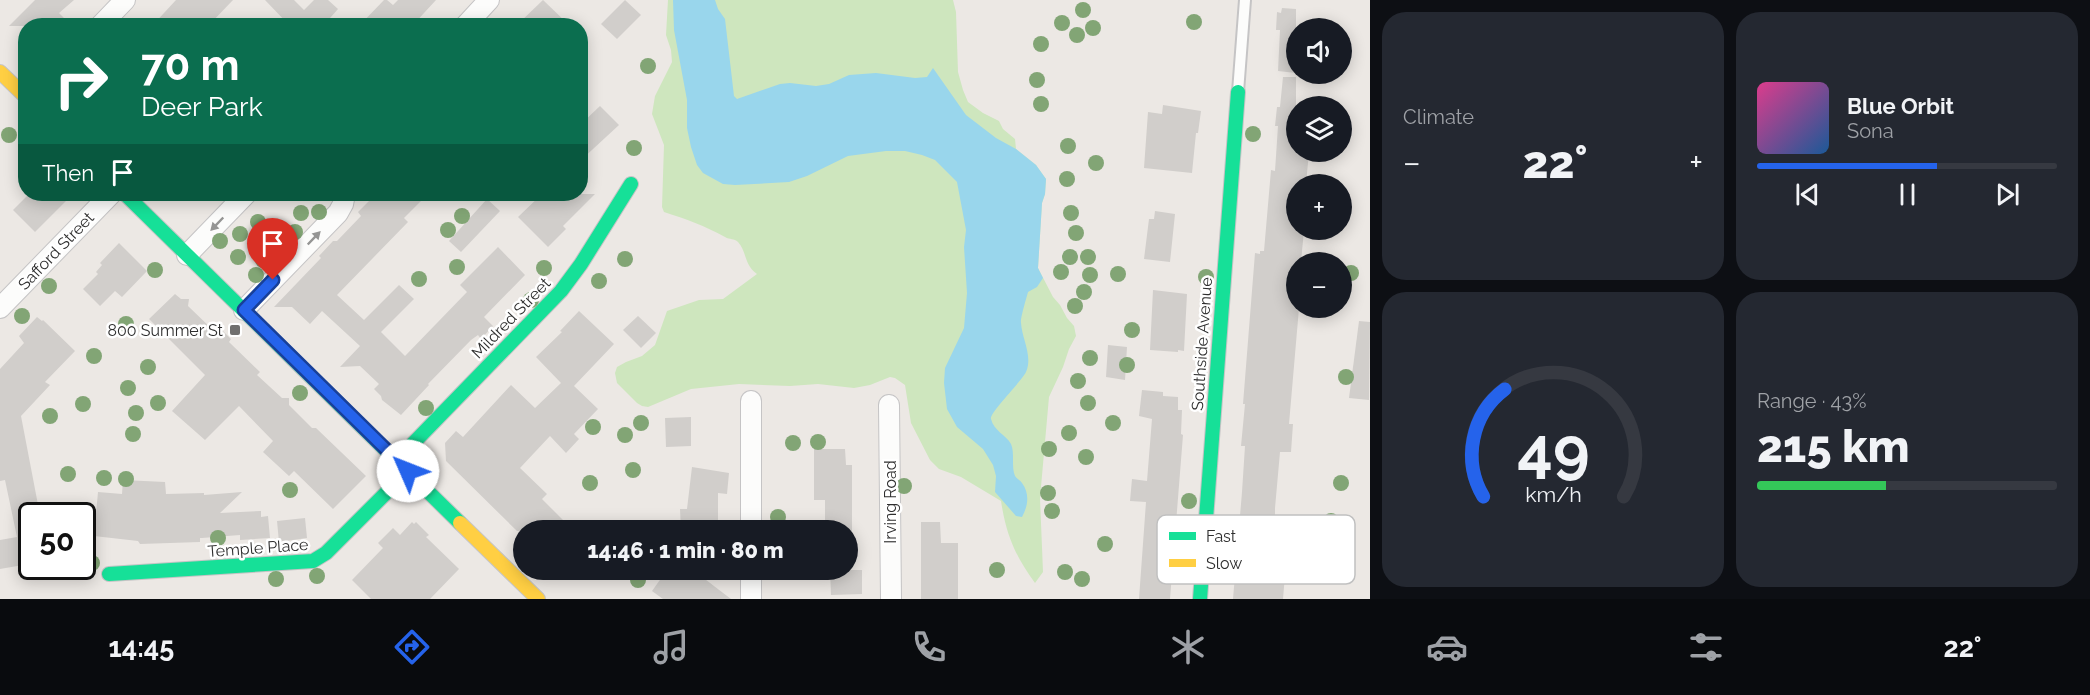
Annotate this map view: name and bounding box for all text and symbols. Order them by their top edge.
map controls [1286,18,1352,318]
button: sound [1286,18,1352,84]
text: 70 m [141,41,240,90]
icon: right [42,42,120,120]
text: Deer Park [141,91,263,122]
text: Blue Orbit [1847,93,1954,119]
button: layers [1286,96,1352,162]
text: Climate [1403,105,1474,129]
text: Sona [1847,119,1894,143]
text: 22° [1522,136,1588,189]
text: − [1403,143,1421,182]
text: + [1689,143,1703,182]
icon: arrive [106,156,139,189]
text: Then [42,160,94,186]
button: + [1286,174,1352,240]
icon: previous [1791,178,1824,211]
icon: pause [1891,178,1924,211]
icon: next [1991,178,2024,211]
street label: Safford Street [14,208,98,294]
one-way arrow [210,217,224,232]
pin [247,218,298,280]
icon: arrive [256,227,289,260]
one-way arrow [307,230,321,245]
button: − [1286,252,1352,318]
street label: Mildred Street [468,273,555,362]
street label: Southside Avenue [1188,277,1216,411]
place label: 800 Summer St [108,321,224,340]
marker: 800 Summer St [228,323,242,337]
text: Range · 43% [1757,389,1866,413]
text: 49 [1517,412,1589,486]
text: 215 km [1757,420,1910,473]
position arrow [376,439,440,503]
street label: Irving Road [881,460,900,544]
text: km/h [1525,482,1581,507]
speed limit sign: 50 [18,502,96,580]
legend [1157,515,1355,584]
text: Fast [1206,527,1237,546]
street label: Temple Place [207,535,309,561]
text: 14:46 · 1 min · 80 m [587,537,784,563]
text: Slow [1206,554,1242,573]
icon: directions [391,626,433,668]
icon: music [650,626,692,668]
icon: phone [908,626,950,668]
icon: climate [1167,626,1209,668]
icon: car [1426,626,1468,668]
icon: filters [1685,626,1727,668]
text: 14:45 [108,632,174,663]
text: 22° [1944,632,1982,663]

